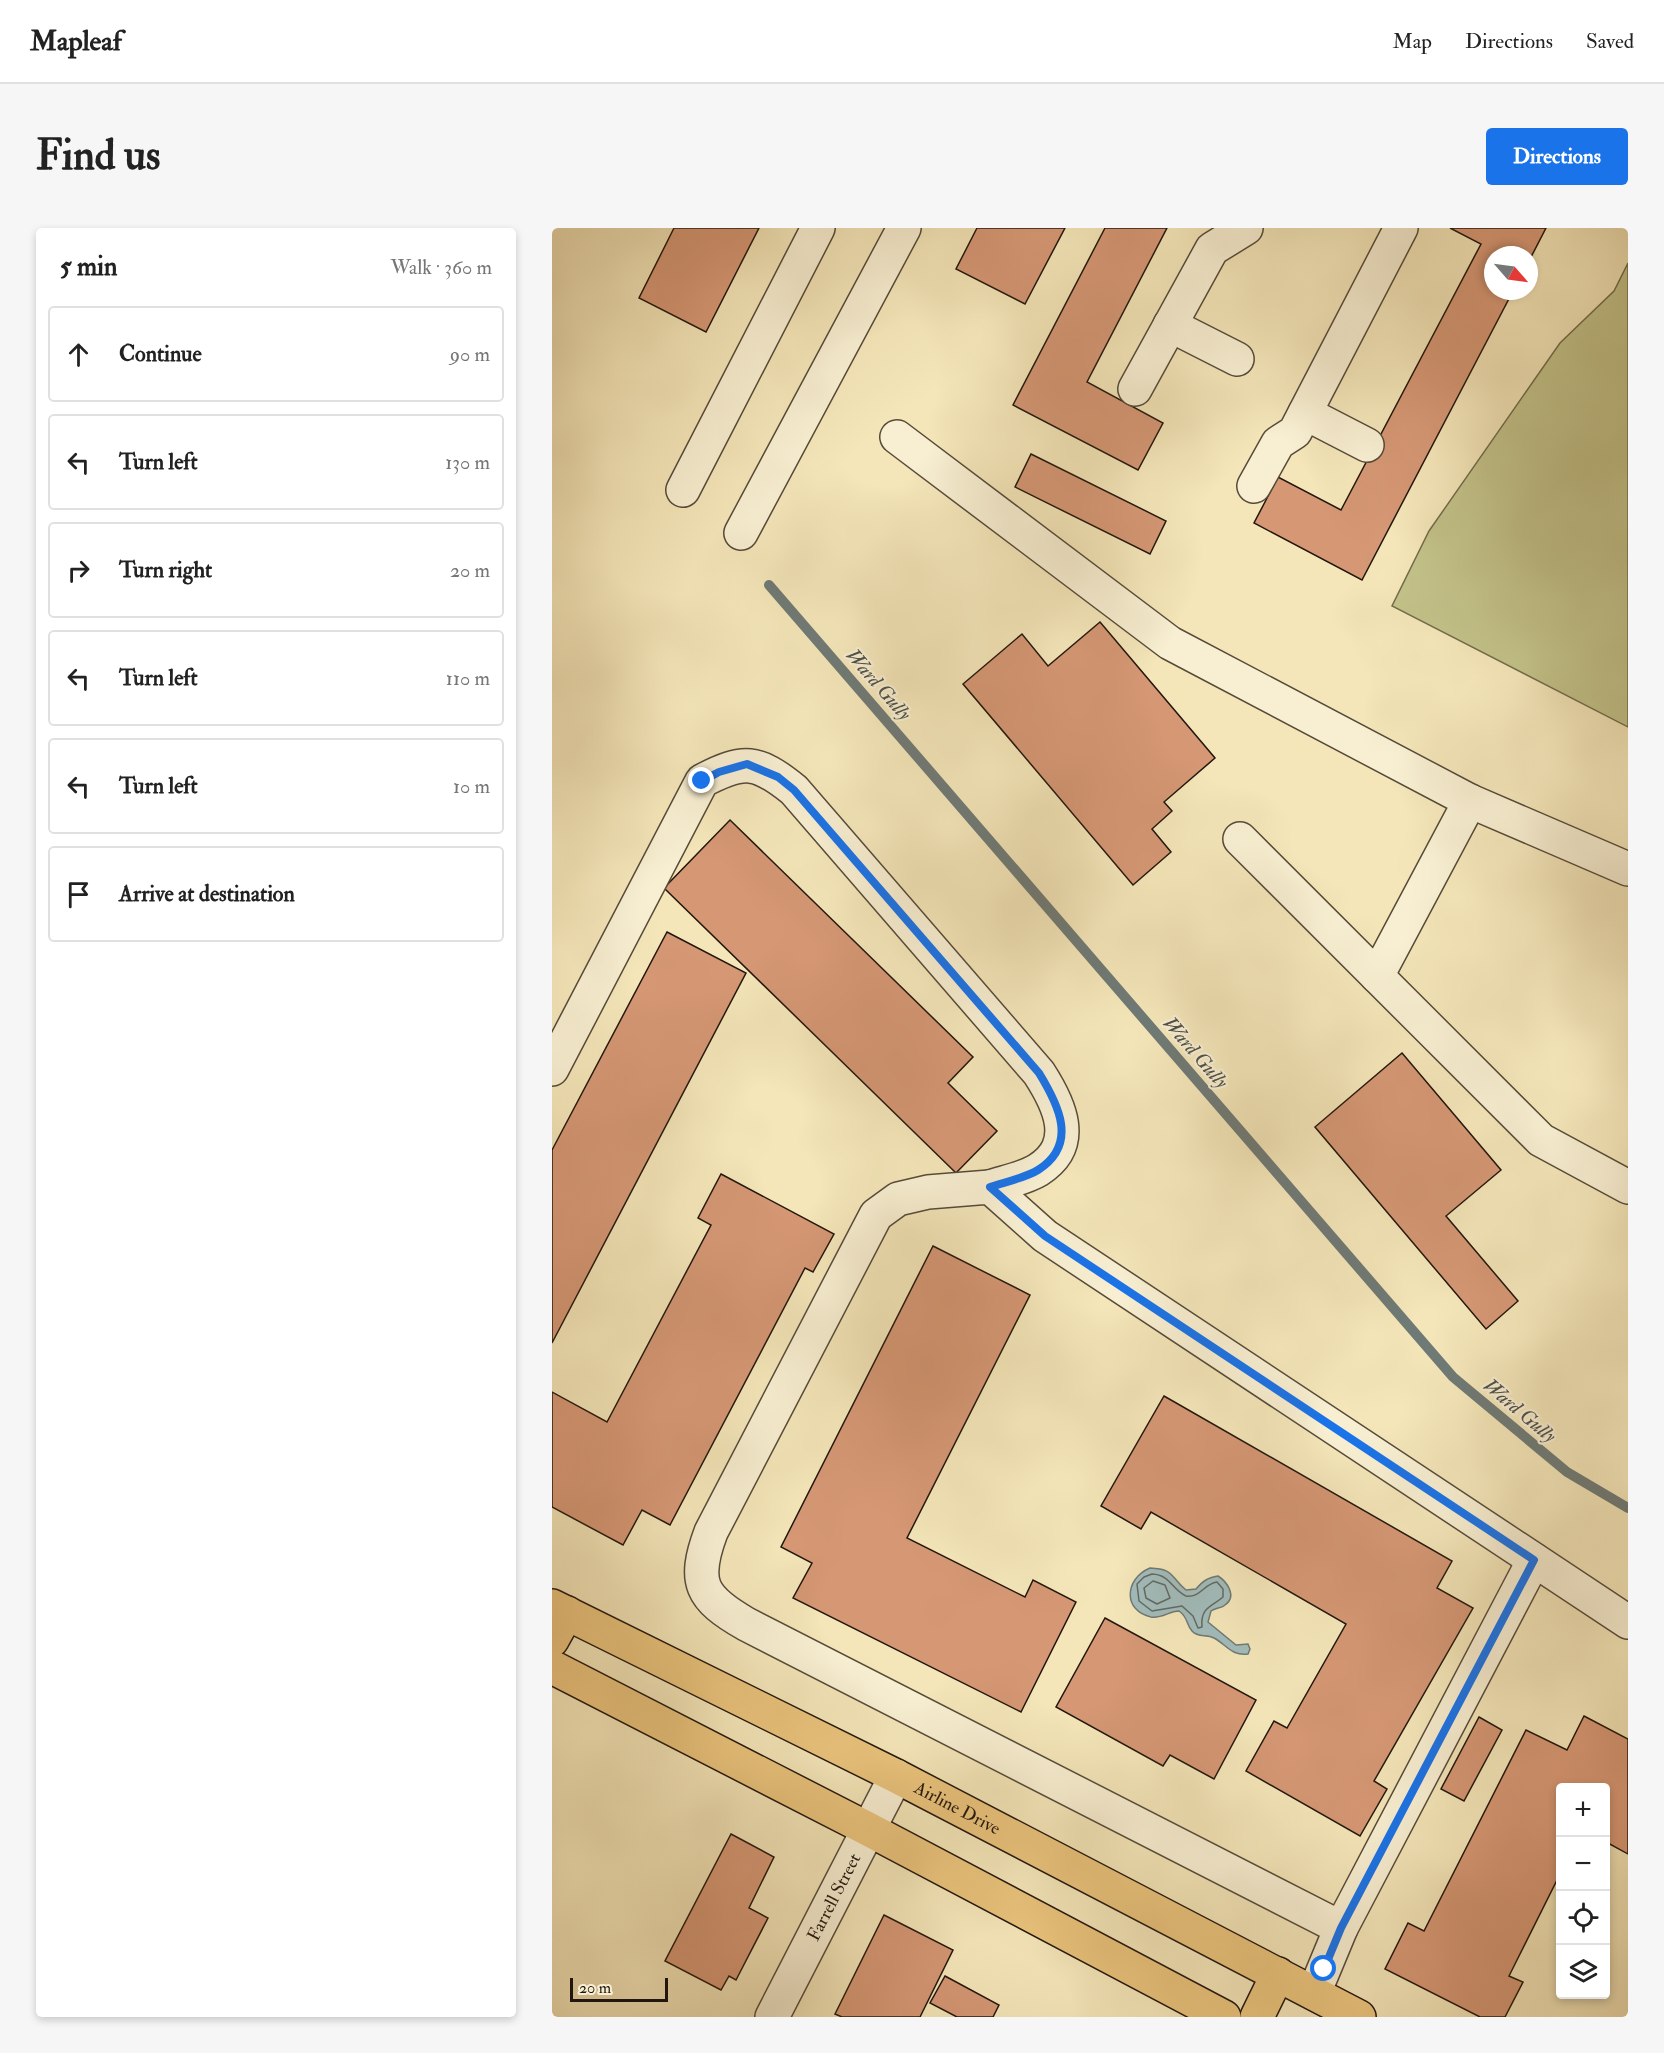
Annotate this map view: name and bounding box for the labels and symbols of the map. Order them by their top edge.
north arrow [1484,246,1538,300]
water label: Ward Gully [840,643,917,726]
route end [688,767,714,793]
water label: Ward Gully [1157,1011,1234,1094]
water label: Ward Gully [1478,1373,1561,1448]
street label: Airline Drive [909,1776,1005,1841]
street label: Farrell Street [802,1849,866,1945]
route start [1310,1955,1336,1981]
scale bar [570,1975,668,2002]

